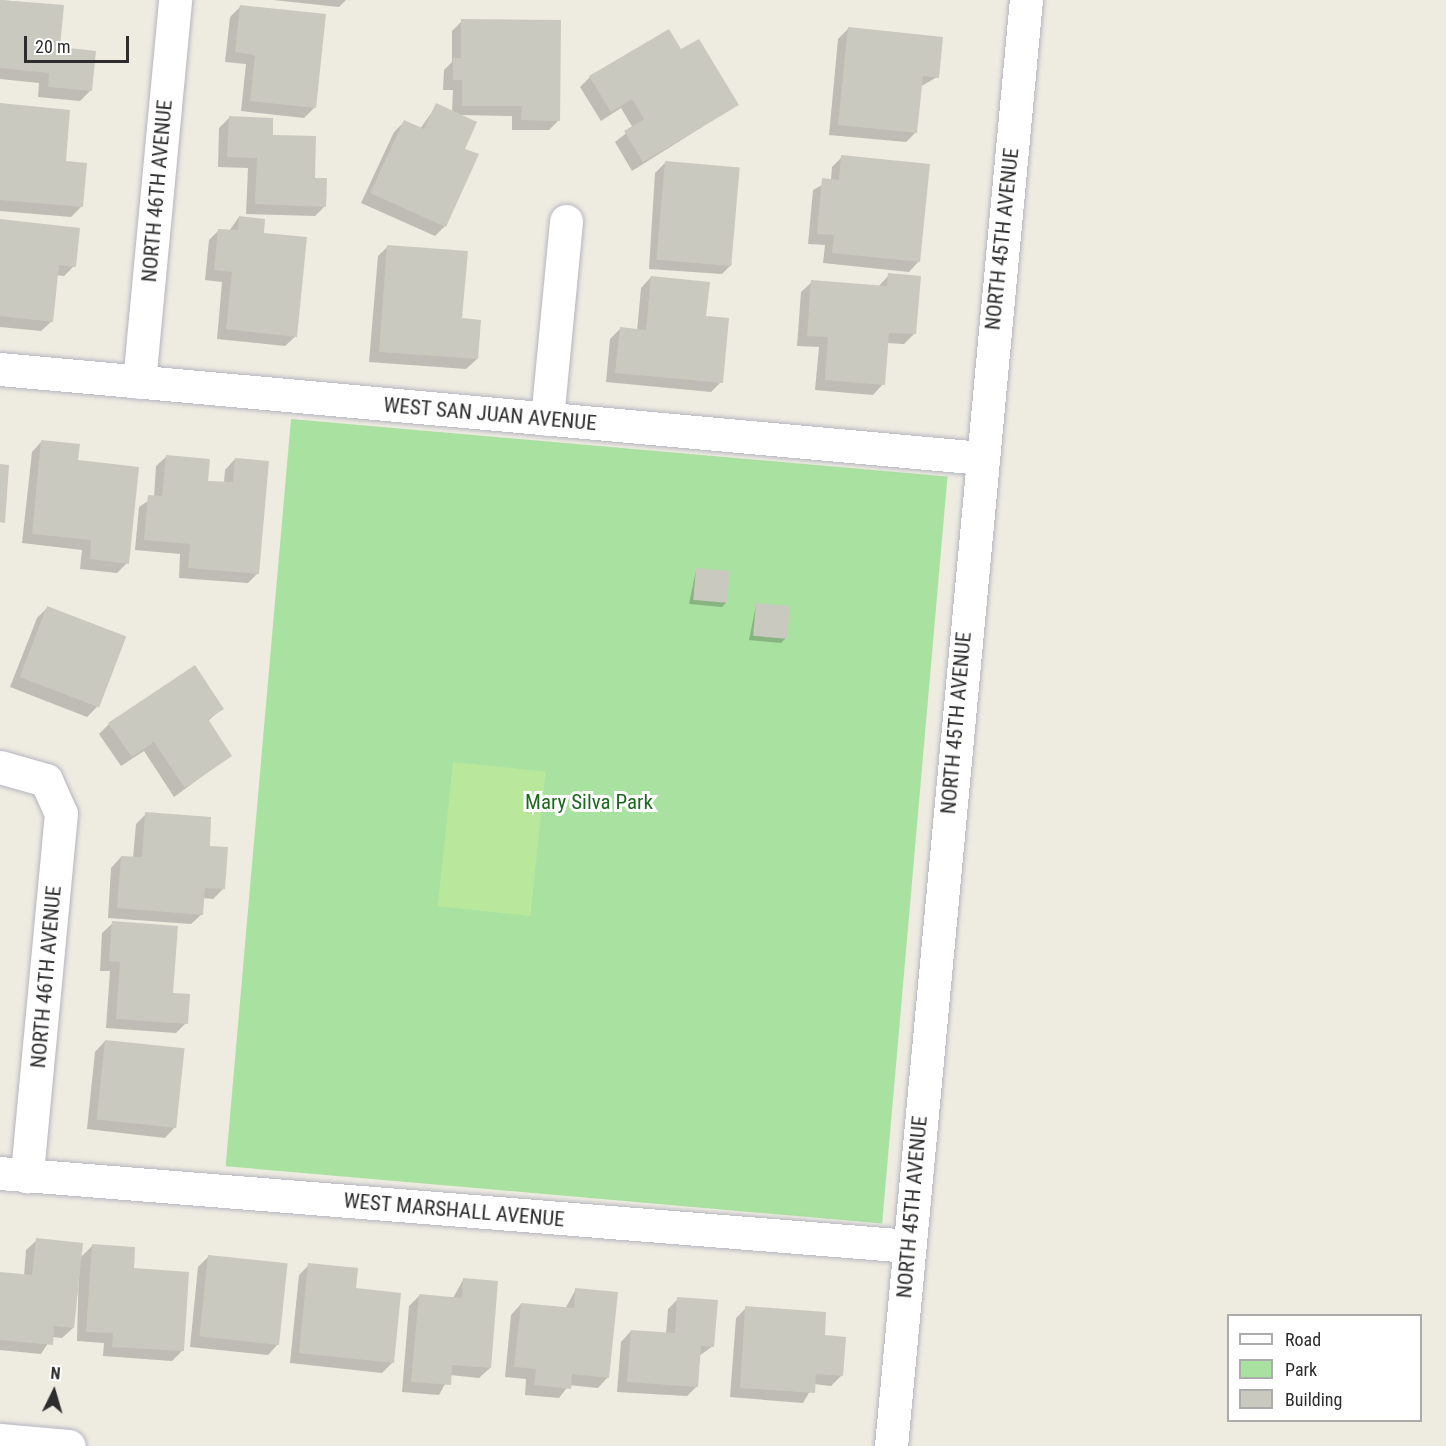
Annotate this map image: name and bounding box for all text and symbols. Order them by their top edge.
scale bar [27,24,132,62]
text: 20 m [35,36,70,57]
street label: NORTH 46TH AVENUE [136,99,178,283]
street label: NORTH 45TH AVENUE [980,147,1024,331]
street label: WEST SAN JUAN AVENUE [382,392,598,436]
street label: NORTH 45TH AVENUE [935,631,977,815]
park label: Mary Silva Park [525,789,653,815]
street label: NORTH 46TH AVENUE [25,885,67,1069]
street label: NORTH 45TH AVENUE [891,1115,933,1299]
street label: WEST MARSHALL AVENUE [342,1188,566,1232]
legend [1227,1314,1422,1422]
text: Road [1285,1329,1321,1350]
text: Park [1285,1359,1317,1380]
north arrow [24,1362,84,1422]
text: N [50,1364,61,1383]
text: Building [1285,1389,1342,1410]

